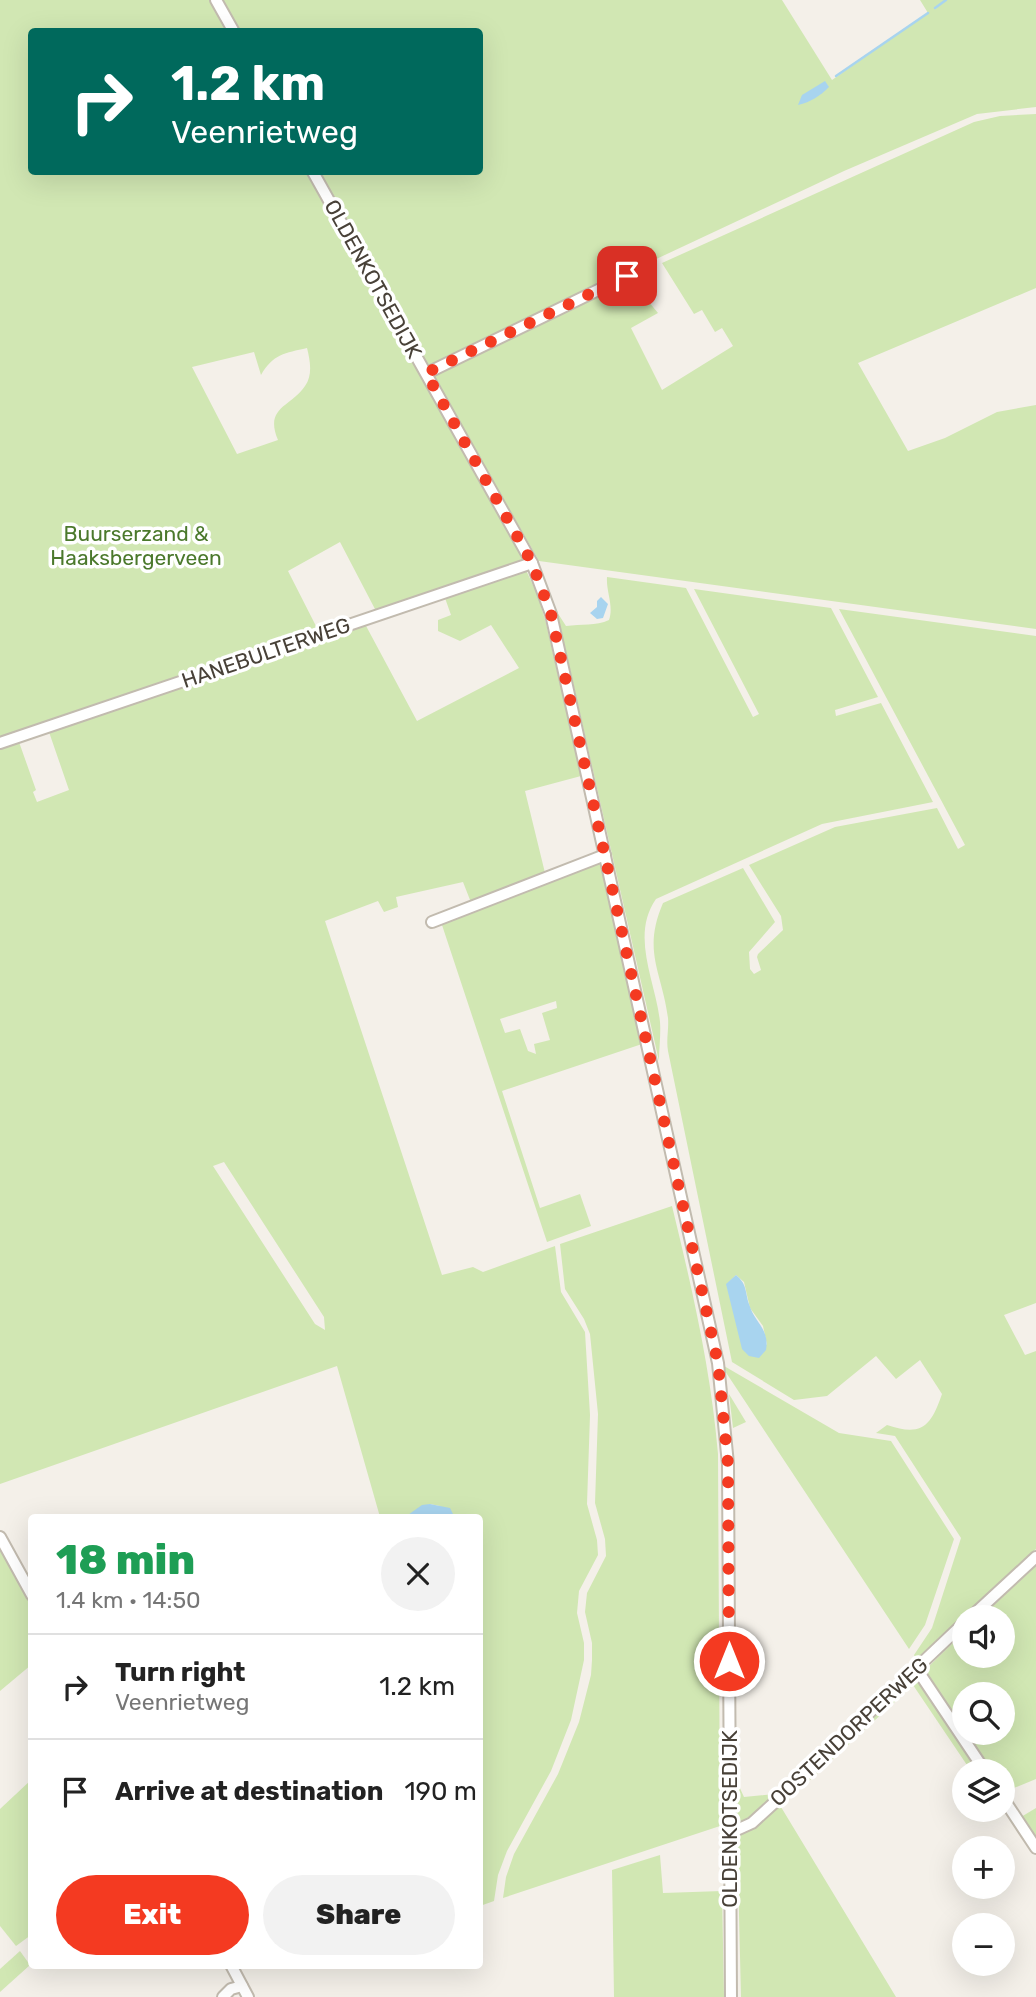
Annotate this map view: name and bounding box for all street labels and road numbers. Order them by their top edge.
street label: OLDENKOTSEDIJK [319,195,428,363]
street label: HANEBULTERWEG [178,612,353,693]
street label: OOSTENDORPERWEG [765,1652,933,1811]
street label: OLDENKOTSEDIJK [717,1730,742,1908]

